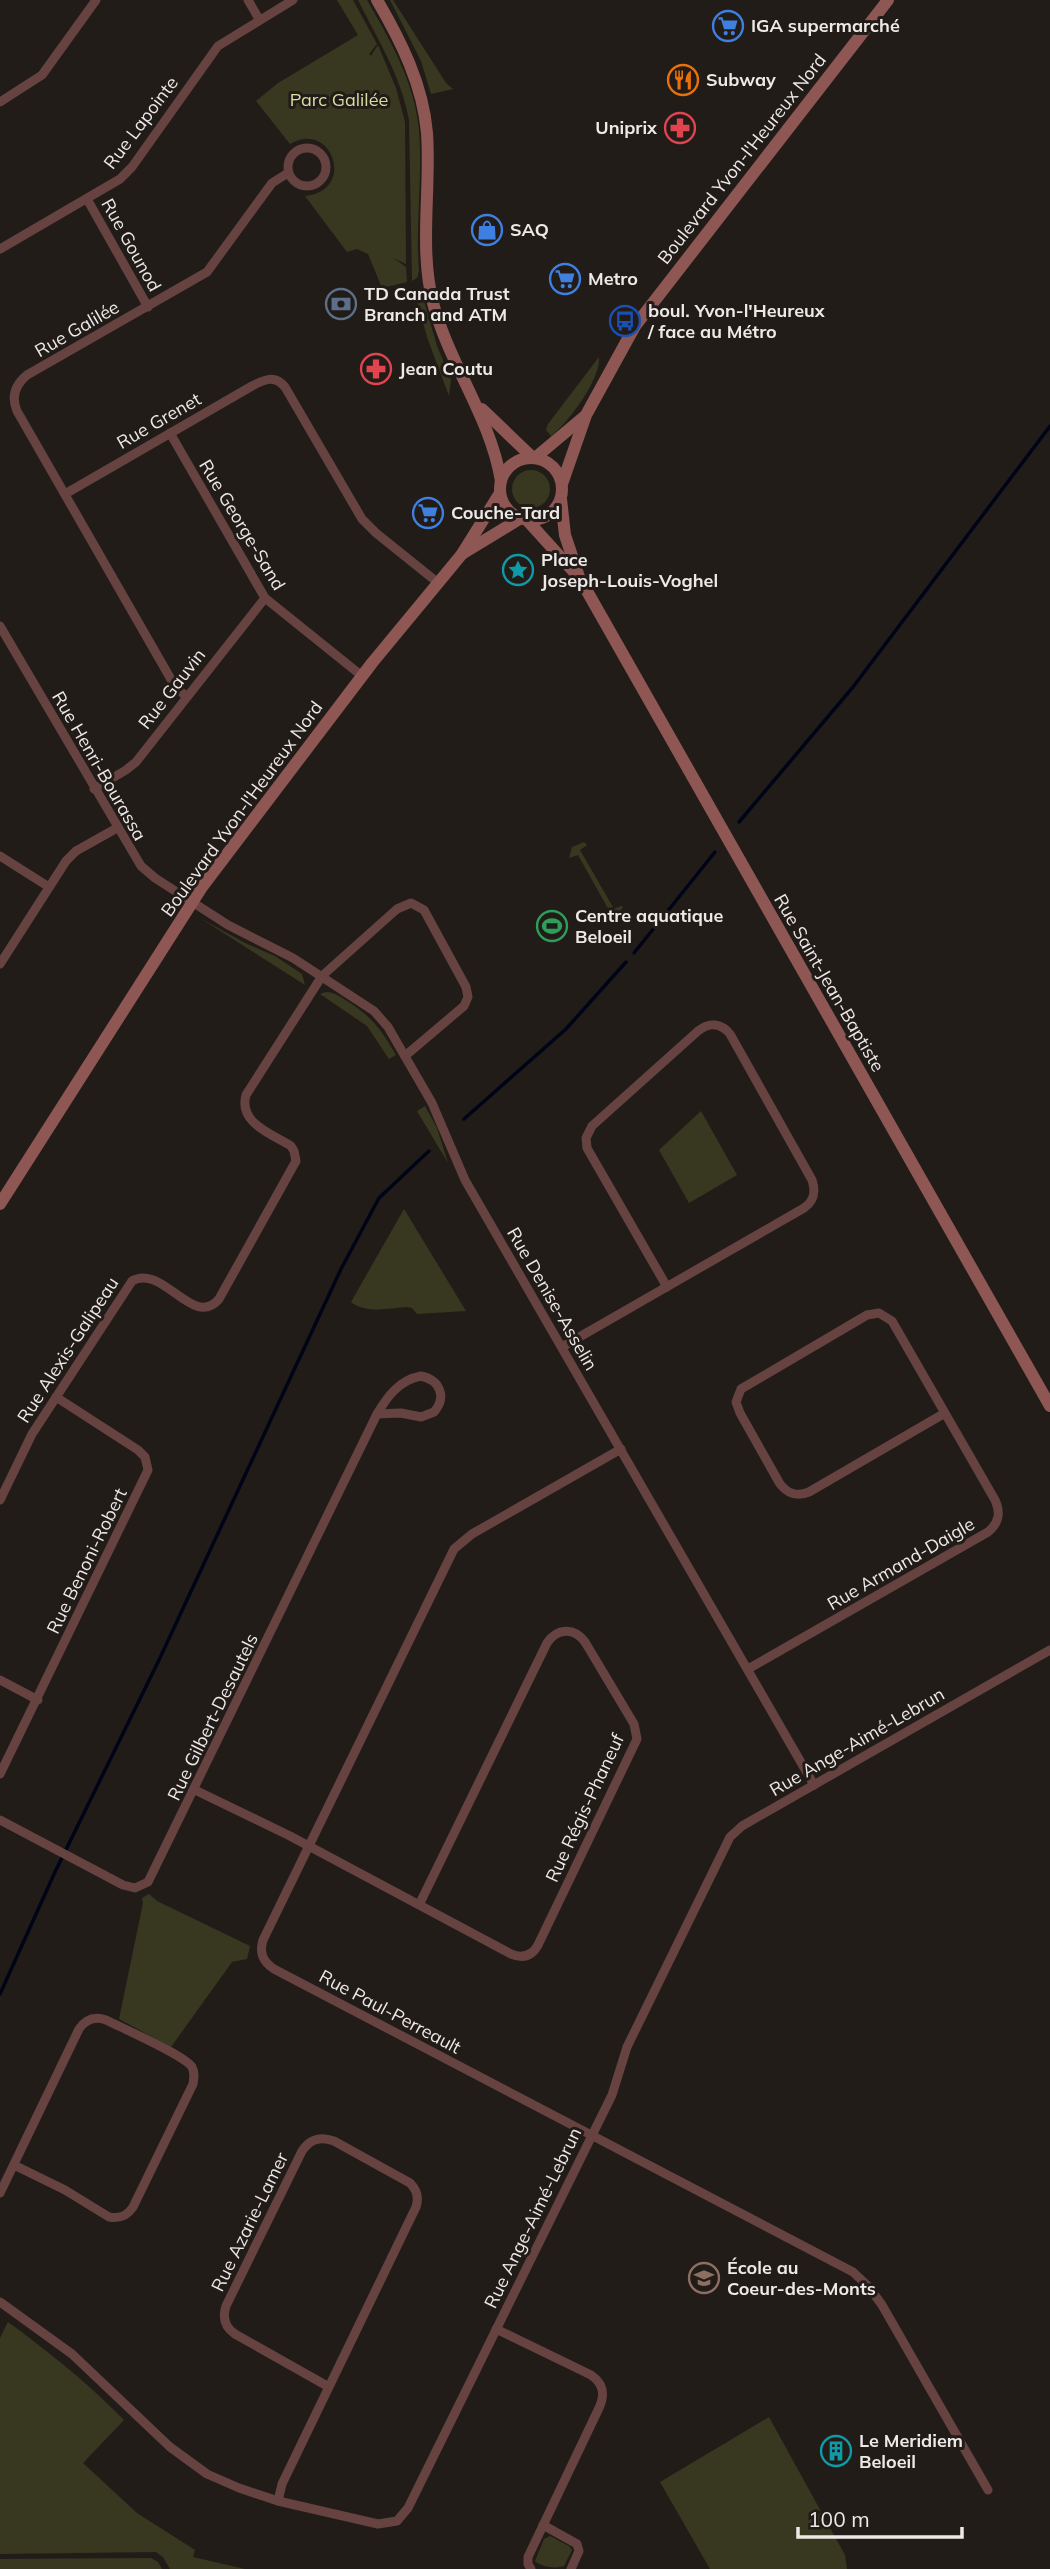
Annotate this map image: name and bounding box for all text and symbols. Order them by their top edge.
supermarket icon: IGA supermarché [711,9,745,43]
place label: IGA supermarché [751,14,900,37]
street label: Boulevard Yvon-l'Heureux Nord [652,49,831,268]
restaurant icon: Subway [666,63,700,97]
place label: Subway [706,68,776,91]
street label: Rue Lapointe [98,72,183,173]
park label: Parc Galilée [290,88,388,111]
pharmacy icon: Uniprix [663,111,697,145]
place label: Uniprix [595,116,658,139]
street label: Rue Gounod [96,194,166,295]
shop icon: SAQ [470,213,504,247]
place label: SAQ [510,218,549,241]
supermarket icon: Metro [548,262,582,296]
place label: Metro [588,267,638,290]
place label: TD Canada Trust Branch and ATM [364,282,510,326]
bank icon: TD Canada Trust Branch and ATM [324,287,358,321]
street label: Rue Galilée [30,295,123,362]
place label: boul. Yvon-l'Heureux / face au Métro [647,299,826,343]
bus stop icon: boul. Yvon-l'Heureux / face au Métro [608,304,642,338]
pharmacy icon: Jean Coutu [359,352,393,386]
place label: Jean Coutu [399,357,493,380]
street label: Rue Grenet [113,387,205,454]
street label: Rue George-Sand [194,455,291,594]
supermarket icon: Couche-Tard [411,496,445,530]
place label: Couche-Tard [451,501,560,524]
place label: Place Joseph-Louis-Voghel [541,548,718,592]
place icon: Place Joseph-Louis-Voghel [501,553,535,587]
street label: Rue Gauvin [133,644,210,734]
street label: Rue Henri-Bourassa [47,687,152,845]
street label: Boulevard Yvon-l'Heureux Nord [156,697,328,921]
street label: Rue Saint-Jean-Baptiste [769,890,890,1076]
place label: Centre aquatique Beloeil [575,904,724,948]
sports icon: Centre aquatique Beloeil [535,909,569,943]
street label: Rue Denise-Asselin [502,1223,603,1374]
street label: Rue Alexis-Galipeau [12,1272,123,1427]
street label: Rue Benoni-Robert [41,1484,132,1637]
street label: Rue Armand-Daigle [823,1512,978,1615]
street label: Rue Gilbert-Desautels [162,1629,263,1804]
street label: Rue Ange-Aimé-Lebrun [765,1682,948,1801]
street label: Rue Régis-Phaneuf [540,1729,629,1886]
street label: Rue Paul-Perreault [315,1964,465,2059]
street label: Rue Ange-Aimé-Lebrun [479,2124,586,2312]
street label: Rue Azarie-Lamer [206,2148,293,2295]
place label: École au Coeur-des-Monts [727,2256,876,2300]
school or university icon: École au Coeur-des-Monts [687,2261,721,2295]
place label: Le Meridiem Beloeil [859,2429,963,2473]
building icon: Le Meridiem Beloeil [819,2434,853,2468]
scale bar [798,2496,962,2540]
text: 100 m [808,2506,870,2532]

